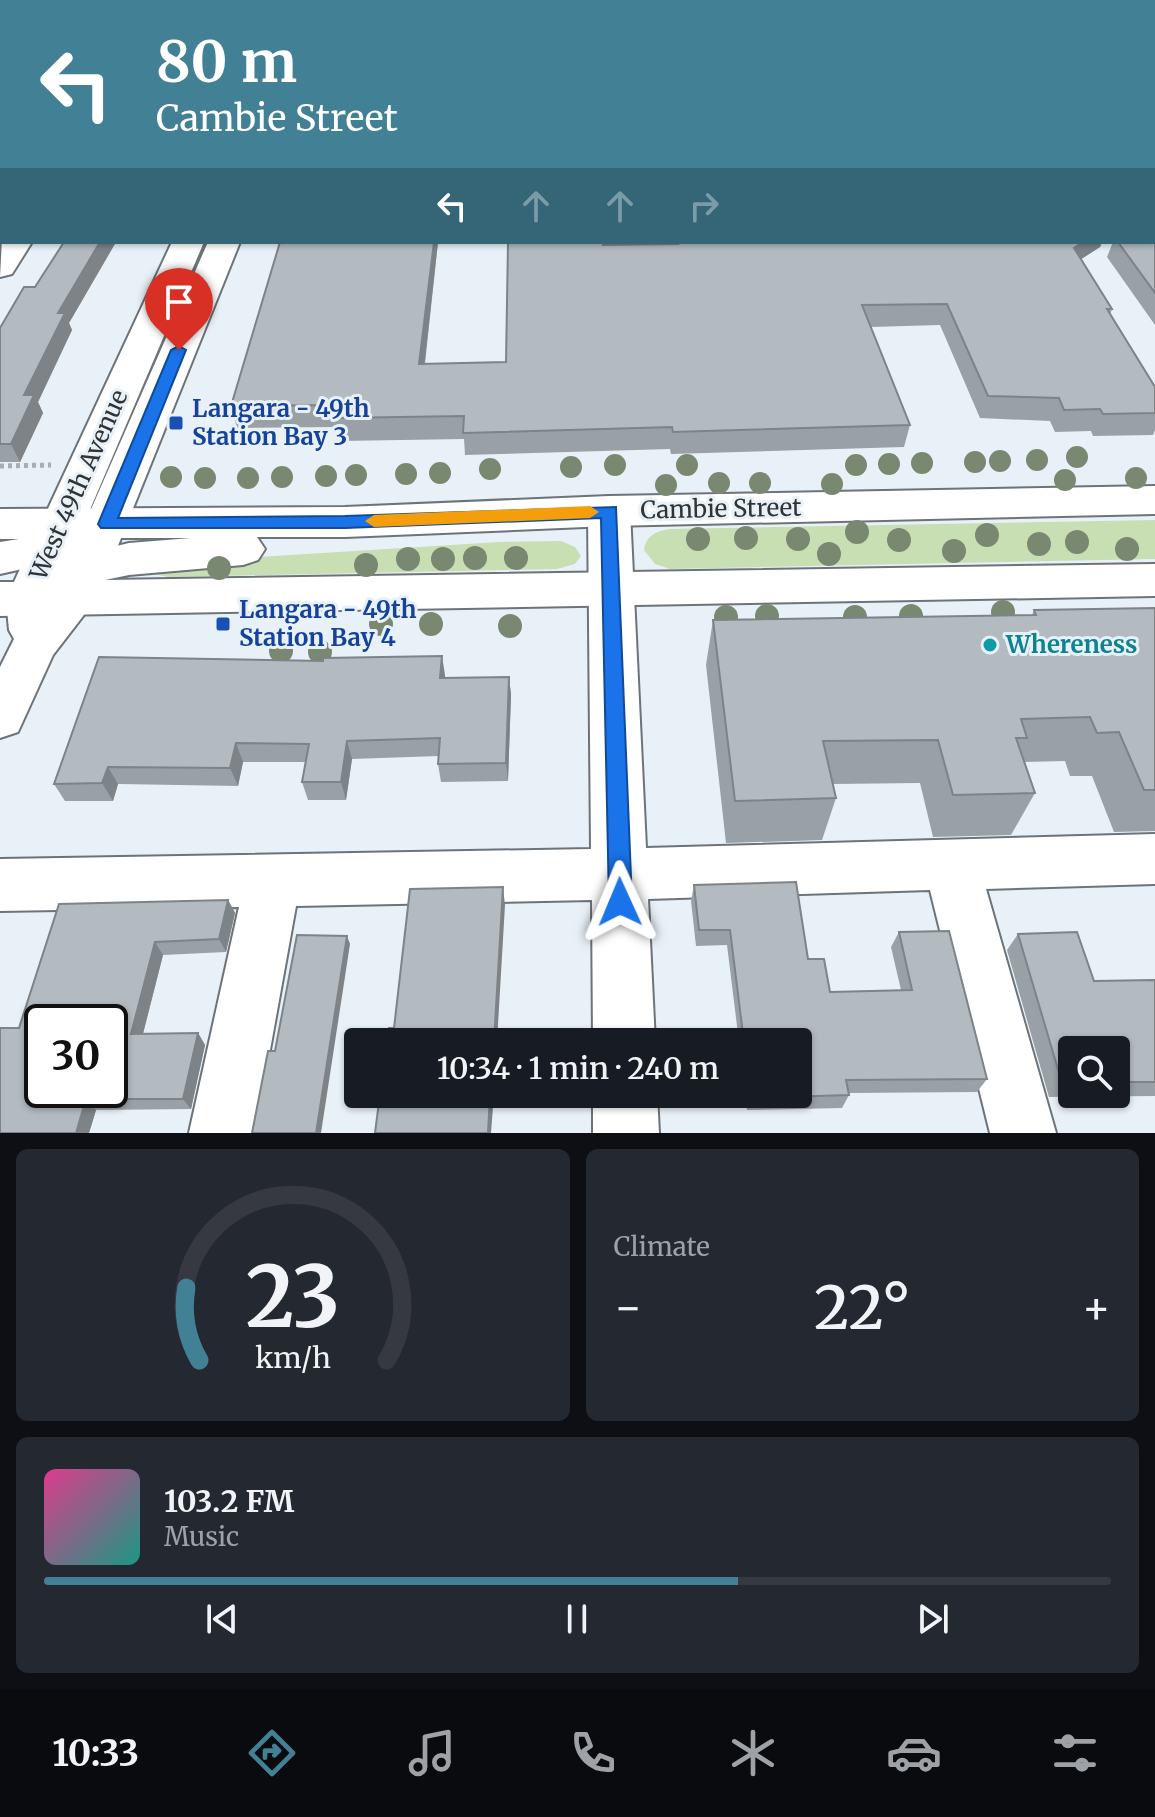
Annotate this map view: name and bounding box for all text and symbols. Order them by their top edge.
text: 80 m [156,27,297,97]
icon: left [24,32,128,136]
text: Cambie Street [156,96,398,141]
icon: left [430,184,474,228]
icon: ahead [514,184,558,228]
icon: ahead [598,184,642,228]
icon: right [682,184,726,228]
pin [145,268,213,350]
icon: arrive [157,280,201,324]
street label: West 49th Avenue [22,385,134,586]
place label: Langara - 49th Station Bay 3 [192,393,370,452]
marker: Langara - 49th Station Bay 3 [167,414,185,432]
street label: Cambie Street [640,492,802,525]
place label: Langara - 49th Station Bay 4 [239,594,417,653]
marker: Langara - 49th Station Bay 4 [214,615,232,633]
place label: Whereness [1005,629,1138,660]
marker: Whereness [981,636,999,654]
position arrow [578,860,662,944]
speed limit sign: 30 [24,1004,128,1108]
map controls [1058,1036,1130,1108]
button: search [1058,1036,1130,1108]
text: 10:34 · 1 min · 240 m [437,1049,719,1087]
text: Climate [614,1230,710,1263]
text: 23 [246,1245,340,1350]
text: 22° [814,1270,910,1345]
text: − [614,1280,643,1335]
text: + [1082,1280,1111,1335]
text: km/h [255,1340,331,1376]
text: 103.2 FM [164,1482,294,1520]
text: Music [164,1520,239,1553]
icon: previous [200,1597,244,1641]
icon: pause [555,1597,599,1641]
icon: next [911,1597,955,1641]
icon: directions [244,1725,300,1781]
icon: music [404,1725,460,1781]
icon: phone [565,1725,621,1781]
icon: climate [725,1725,781,1781]
icon: car [886,1725,942,1781]
icon: filters [1047,1725,1103,1781]
text: 10:33 [52,1731,139,1776]

